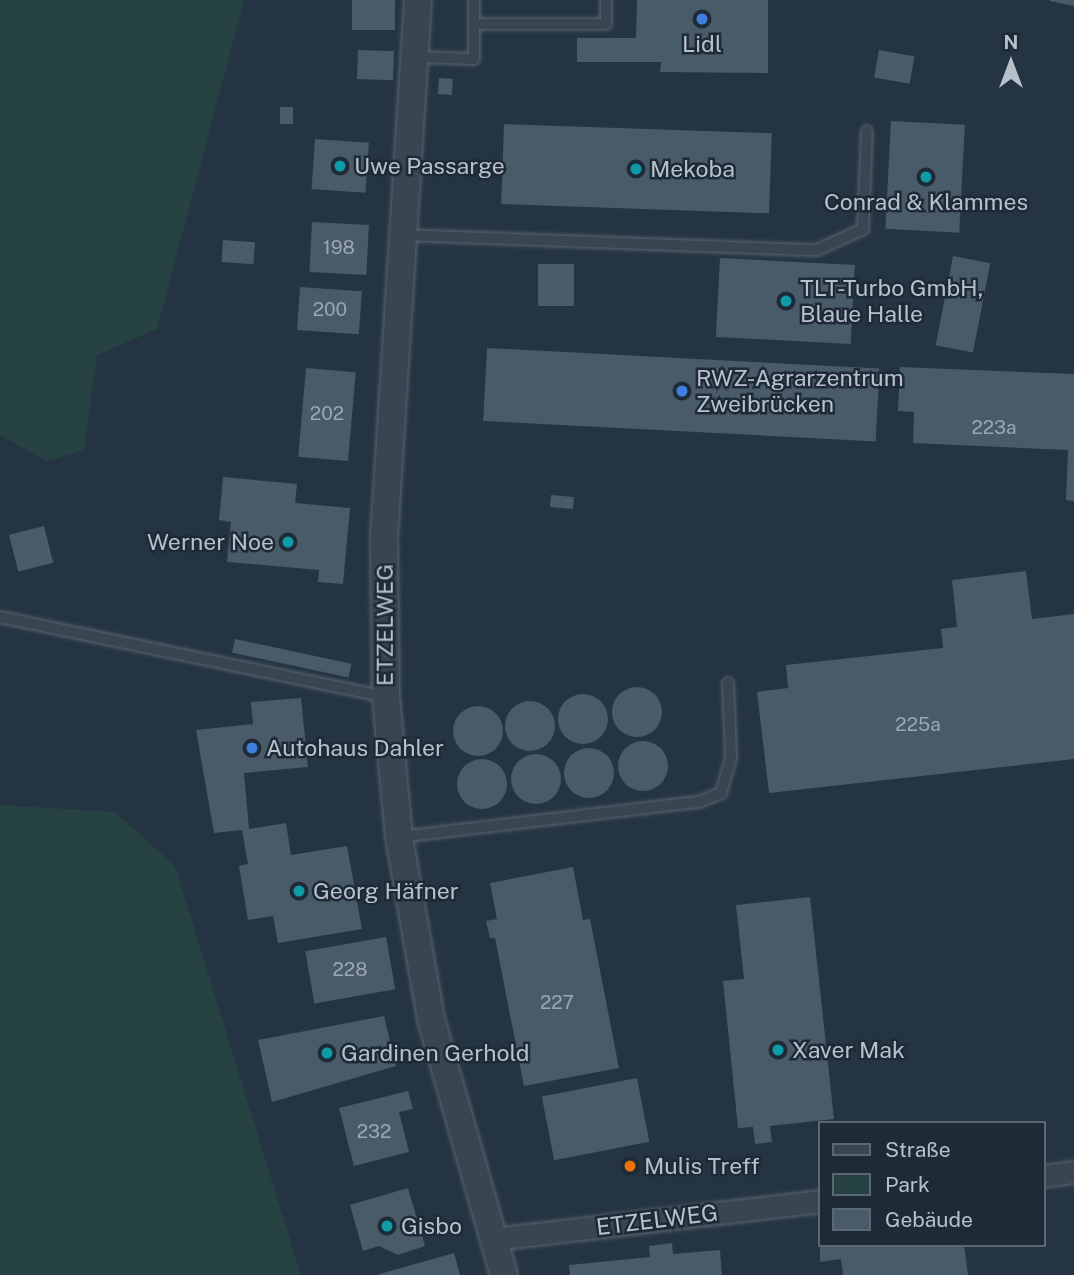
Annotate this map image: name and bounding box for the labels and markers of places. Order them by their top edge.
marker: Lidl [694,11,710,27]
place label: Lidl [682,30,722,58]
place label: Uwe Passarge [354,152,505,180]
place label: Mekoba [650,155,735,183]
marker: Uwe Passarge [332,158,348,174]
marker: Mekoba [628,161,644,177]
marker: Conrad & Klammes [918,169,934,185]
place label: Conrad & Klammes [824,188,1028,216]
place label: TLT-Turbo GmbH, Blaue Halle [800,274,983,328]
marker: TLT-Turbo GmbH, Blaue Halle [778,293,794,309]
place label: RWZ-Agrarzentrum Zweibrücken [696,364,904,418]
marker: RWZ-Agrarzentrum Zweibrücken [674,383,690,399]
place label: Werner Noe [147,528,274,556]
marker: Werner Noe [280,534,296,550]
place label: Autohaus Dahler [266,734,444,762]
marker: Autohaus Dahler [244,740,260,756]
place label: Georg Häfner [313,877,459,905]
marker: Georg Häfner [291,883,307,899]
place label: Xaver Mak [792,1036,905,1064]
place label: Gardinen Gerhold [341,1039,530,1067]
marker: Xaver Mak [770,1042,786,1058]
marker: Gardinen Gerhold [319,1045,335,1061]
place label: Mulis Treff [644,1152,760,1180]
marker: Mulis Treff [622,1158,638,1174]
place label: Gisbo [401,1212,462,1240]
marker: Gisbo [379,1218,395,1234]

